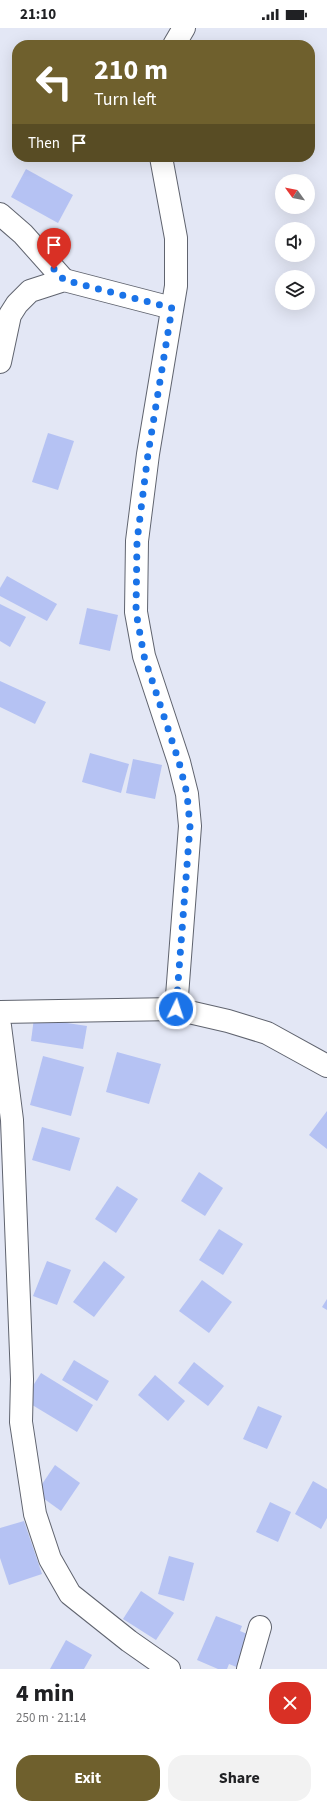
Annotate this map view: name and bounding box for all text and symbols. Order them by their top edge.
text: 21:10 [20,4,56,25]
text: 210 m [94,50,168,90]
icon: left [28,56,80,108]
text: Turn left [94,87,156,112]
icon: arrive [68,132,90,154]
text: Then [28,133,60,154]
north arrow [275,174,315,214]
map controls [275,174,315,310]
button: sound [275,222,315,262]
pin [37,228,71,269]
icon: arrive [43,234,65,256]
button: layers [275,270,315,310]
position arrow [155,988,197,1030]
text: 4 min [16,1676,74,1711]
button: close [269,1682,311,1724]
text: 250 m · 21:14 [16,1709,86,1727]
button: Exit [16,1755,160,1801]
button: Share [168,1755,311,1801]

